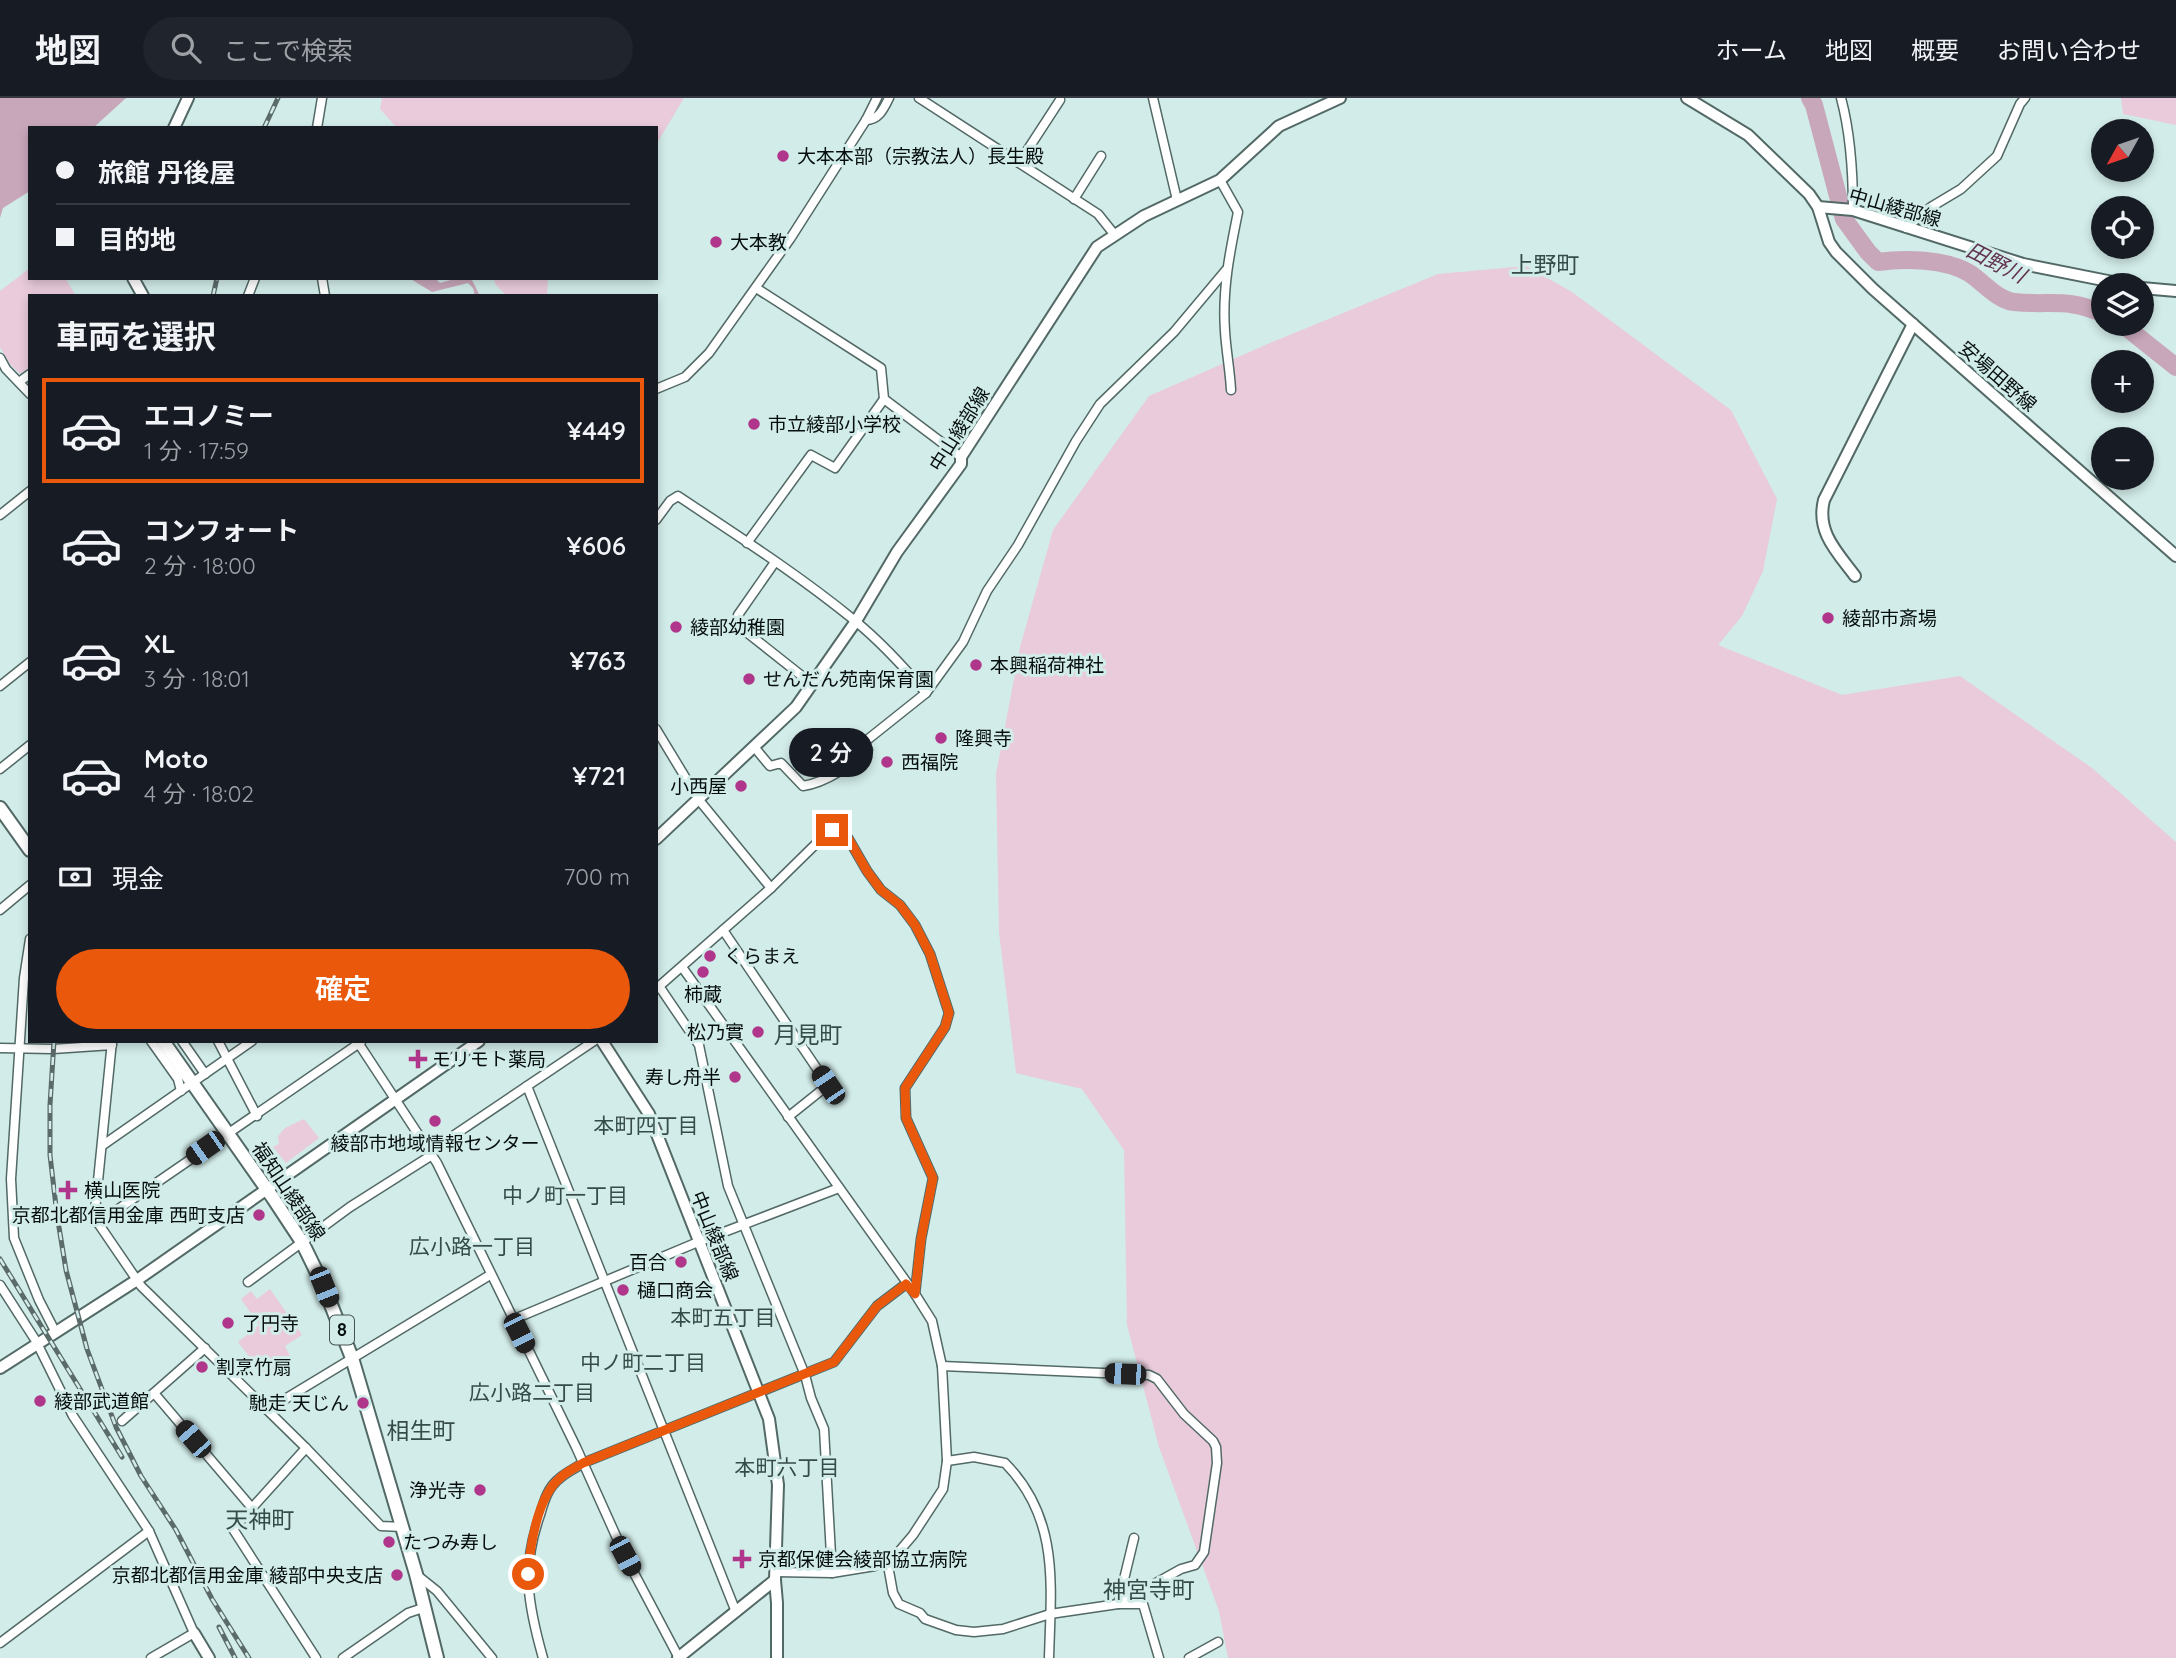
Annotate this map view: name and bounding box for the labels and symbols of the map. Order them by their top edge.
north arrow [2091,119,2154,182]
place label: 大本本部（宗教法人）長生殿 [797,144,1044,168]
marker: 大本本部（宗教法人）長生殿 [775,148,791,164]
street label: 中山綾部線 [1846,182,1944,232]
place label: 大本教 [730,230,787,254]
marker: 大本教 [708,234,724,250]
water label: 田野川 [1962,236,2032,289]
district label: 上野町 [1511,250,1580,279]
street label: 安場田野線 [1954,336,2042,416]
street label: 中山綾部線 [924,382,994,476]
place label: 市立綾部小学校 [768,412,901,436]
marker: 市立綾部小学校 [746,416,762,432]
place label: 綾部市斎場 [1842,606,1937,630]
marker: 綾部市斎場 [1820,610,1836,626]
place label: 綾部幼稚園 [690,615,785,639]
marker: 綾部幼稚園 [668,619,684,635]
place label: 本興稲荷神社 [990,653,1104,677]
marker: 本興稲荷神社 [968,657,984,673]
place label: せんだん苑南保育園 [763,667,934,691]
marker: せんだん苑南保育園 [741,671,757,687]
place label: 隆興寺 [955,726,1012,750]
callout: 2 分 [790,728,874,778]
marker: 隆興寺 [933,730,949,746]
place label: 西福院 [901,750,958,774]
marker: 西福院 [879,754,895,770]
place label: 小西屋 [670,774,727,798]
marker: 小西屋 [733,778,749,794]
route end [816,814,848,846]
place label: くらまえ [724,944,800,968]
marker: くらまえ [702,948,718,964]
marker: 柿蔵 [695,964,711,980]
place label: 柿蔵 [684,982,722,1006]
place label: 松乃實 [687,1020,744,1044]
district label: 月見町 [774,1020,843,1049]
marker: 松乃實 [750,1024,766,1040]
place label: モリモト薬局 [432,1047,546,1071]
marker: モリモト薬局 [410,1051,426,1067]
car [808,1062,849,1108]
place label: 寿し舟半 [645,1065,721,1089]
marker: 寿し舟半 [727,1069,743,1085]
district label: 本町四丁目 [594,1112,699,1138]
marker: 綾部市地域情報センター [427,1113,443,1129]
car [182,1127,229,1169]
place label: 綾部市地域情報センター [330,1131,540,1155]
street label: 福知山綾部線 [247,1137,331,1245]
place label: 横山医院 [84,1178,160,1202]
marker: 横山医院 [58,1180,78,1200]
district label: 中ノ町一丁目 [502,1182,628,1208]
street label: 中山綾部線 [686,1187,744,1285]
place label: 京都北都信用金庫 西町支店 [12,1203,245,1227]
marker: 京都北都信用金庫 西町支店 [251,1207,267,1223]
district label: 広小路一丁目 [409,1233,535,1259]
place label: 百合 [629,1250,667,1274]
marker: 百合 [673,1254,689,1270]
car [307,1264,342,1310]
place label: 樋口商会 [637,1278,713,1302]
marker: 樋口商会 [615,1282,631,1298]
district label: 本町五丁目 [671,1304,776,1330]
car [501,1310,538,1356]
place label: 了円寺 [242,1311,299,1335]
marker: 了円寺 [220,1315,236,1331]
road number: 8 [330,1316,354,1344]
district label: 中ノ町二丁目 [580,1349,706,1375]
place label: 割烹竹扇 [216,1355,292,1379]
marker: 割烹竹扇 [194,1359,210,1375]
car [1104,1363,1147,1385]
district label: 広小路二丁目 [469,1379,595,1405]
place label: 綾部武道館 [54,1389,149,1413]
place label: 馳走 天じん [249,1391,349,1415]
marker: 綾部武道館 [32,1393,48,1409]
marker: 馳走 天じん [355,1395,371,1411]
car [172,1416,215,1462]
district label: 相生町 [387,1416,456,1445]
district label: 本町六丁目 [735,1454,840,1480]
place label: 浄光寺 [409,1478,466,1502]
marker: 浄光寺 [472,1482,488,1498]
district label: 天神町 [226,1505,295,1534]
place label: たつみ寿し [403,1530,498,1554]
car [606,1533,645,1579]
marker: たつみ寿し [381,1534,397,1550]
place label: 京都保健会綾部協立病院 [758,1547,967,1571]
marker: 京都保健会綾部協立病院 [732,1549,752,1569]
route start [512,1558,544,1590]
place label: 京都北都信用金庫 綾部中央支店 [112,1563,383,1587]
marker: 京都北都信用金庫 綾部中央支店 [389,1567,405,1583]
district label: 神宮寺町 [1103,1575,1195,1604]

